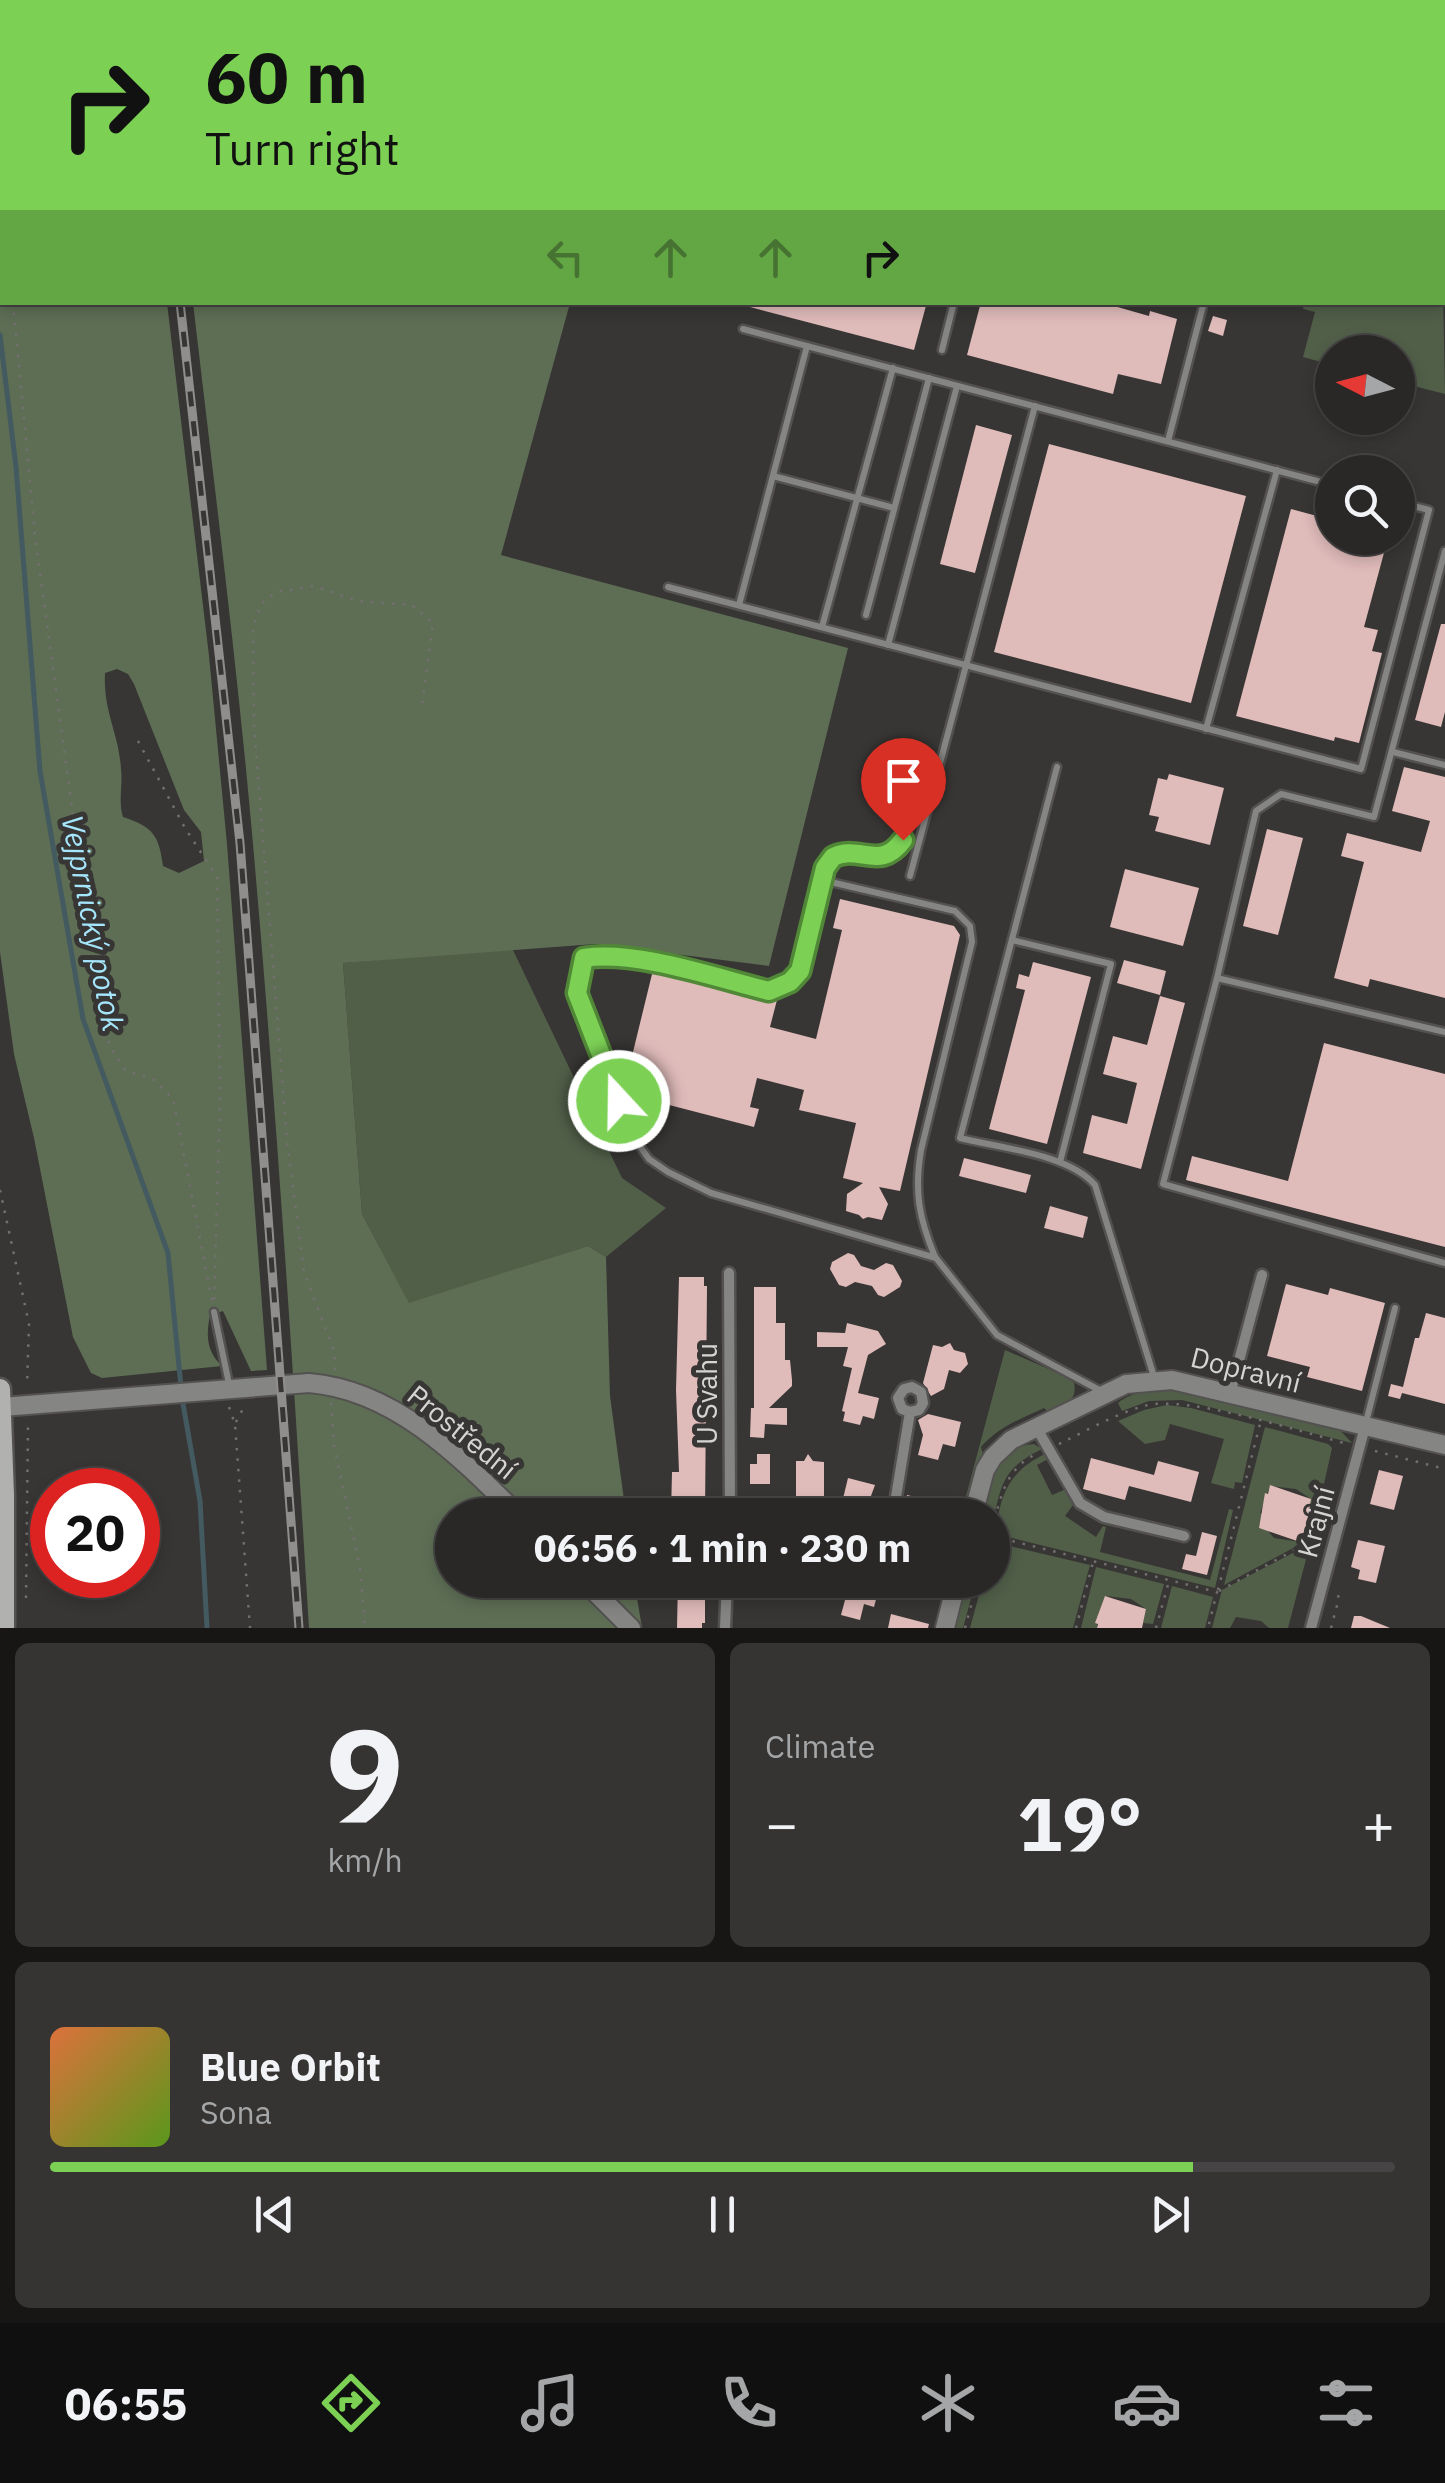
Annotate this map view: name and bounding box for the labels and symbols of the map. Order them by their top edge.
north arrow [1315,335,1415,435]
pin [861,738,946,841]
water label: Vejprnický potok [53,811,134,1035]
position arrow [567,1049,671,1153]
street label: Dopravní [1187,1338,1305,1401]
street label: U Svahu [688,1343,725,1445]
street label: Prostřední [400,1376,525,1487]
speed limit sign: 20 [30,1468,160,1598]
street label: Krajní [1288,1482,1343,1562]

